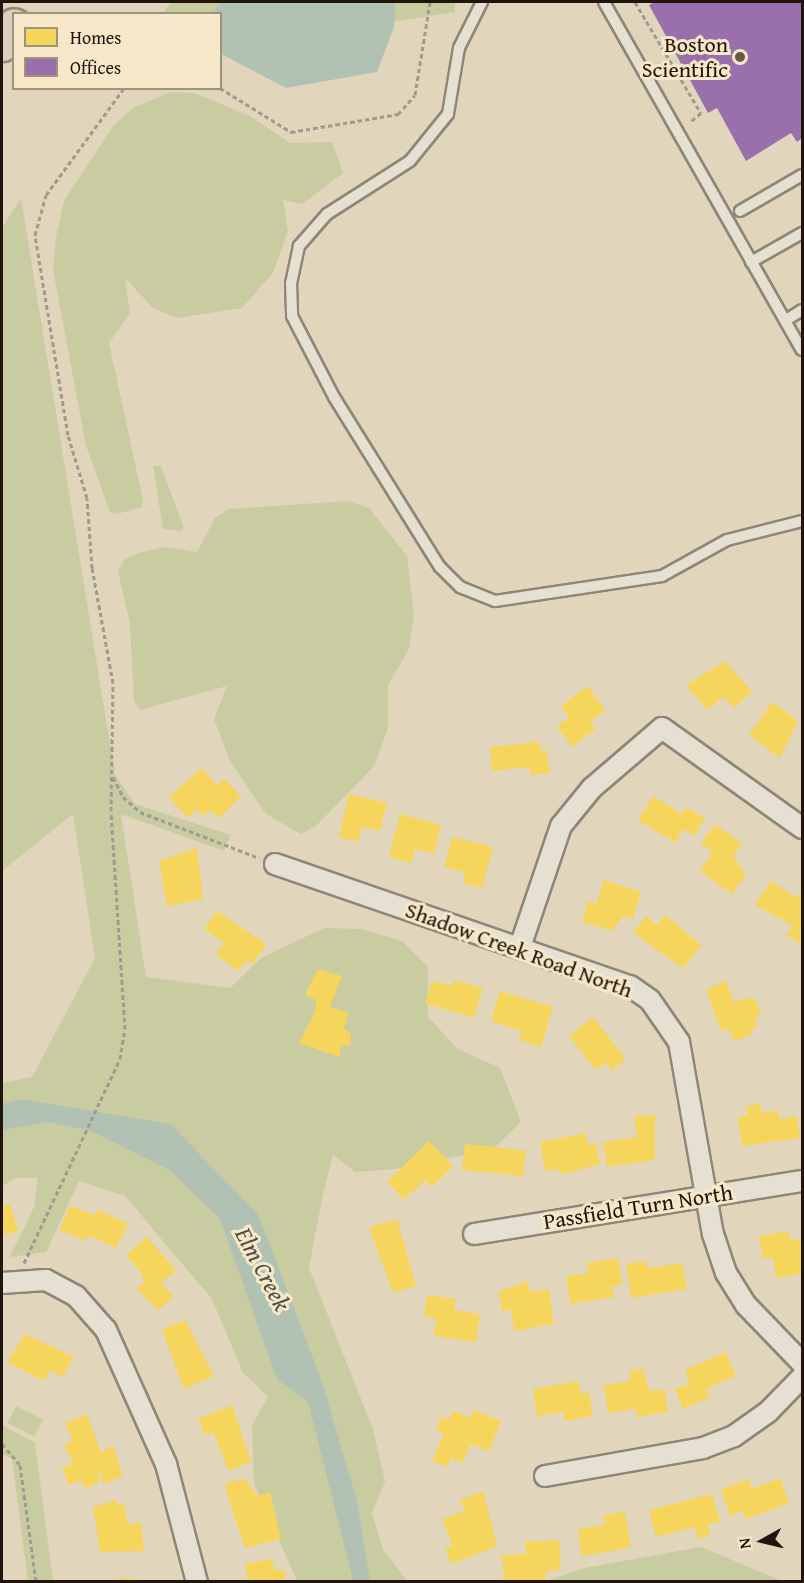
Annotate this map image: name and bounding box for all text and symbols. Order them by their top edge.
legend [12,12,222,90]
text: Homes [70,24,121,51]
place label: Boston Scientific [642,31,728,82]
marker: Boston Scientific [733,50,747,64]
text: Offices [70,54,121,81]
street label: Shadow Creek Road North [402,897,636,1003]
street label: Passfield Turn North [541,1179,735,1235]
water label: Elm Creek [229,1222,297,1316]
north arrow [732,1511,792,1571]
text: N [732,1537,757,1550]

